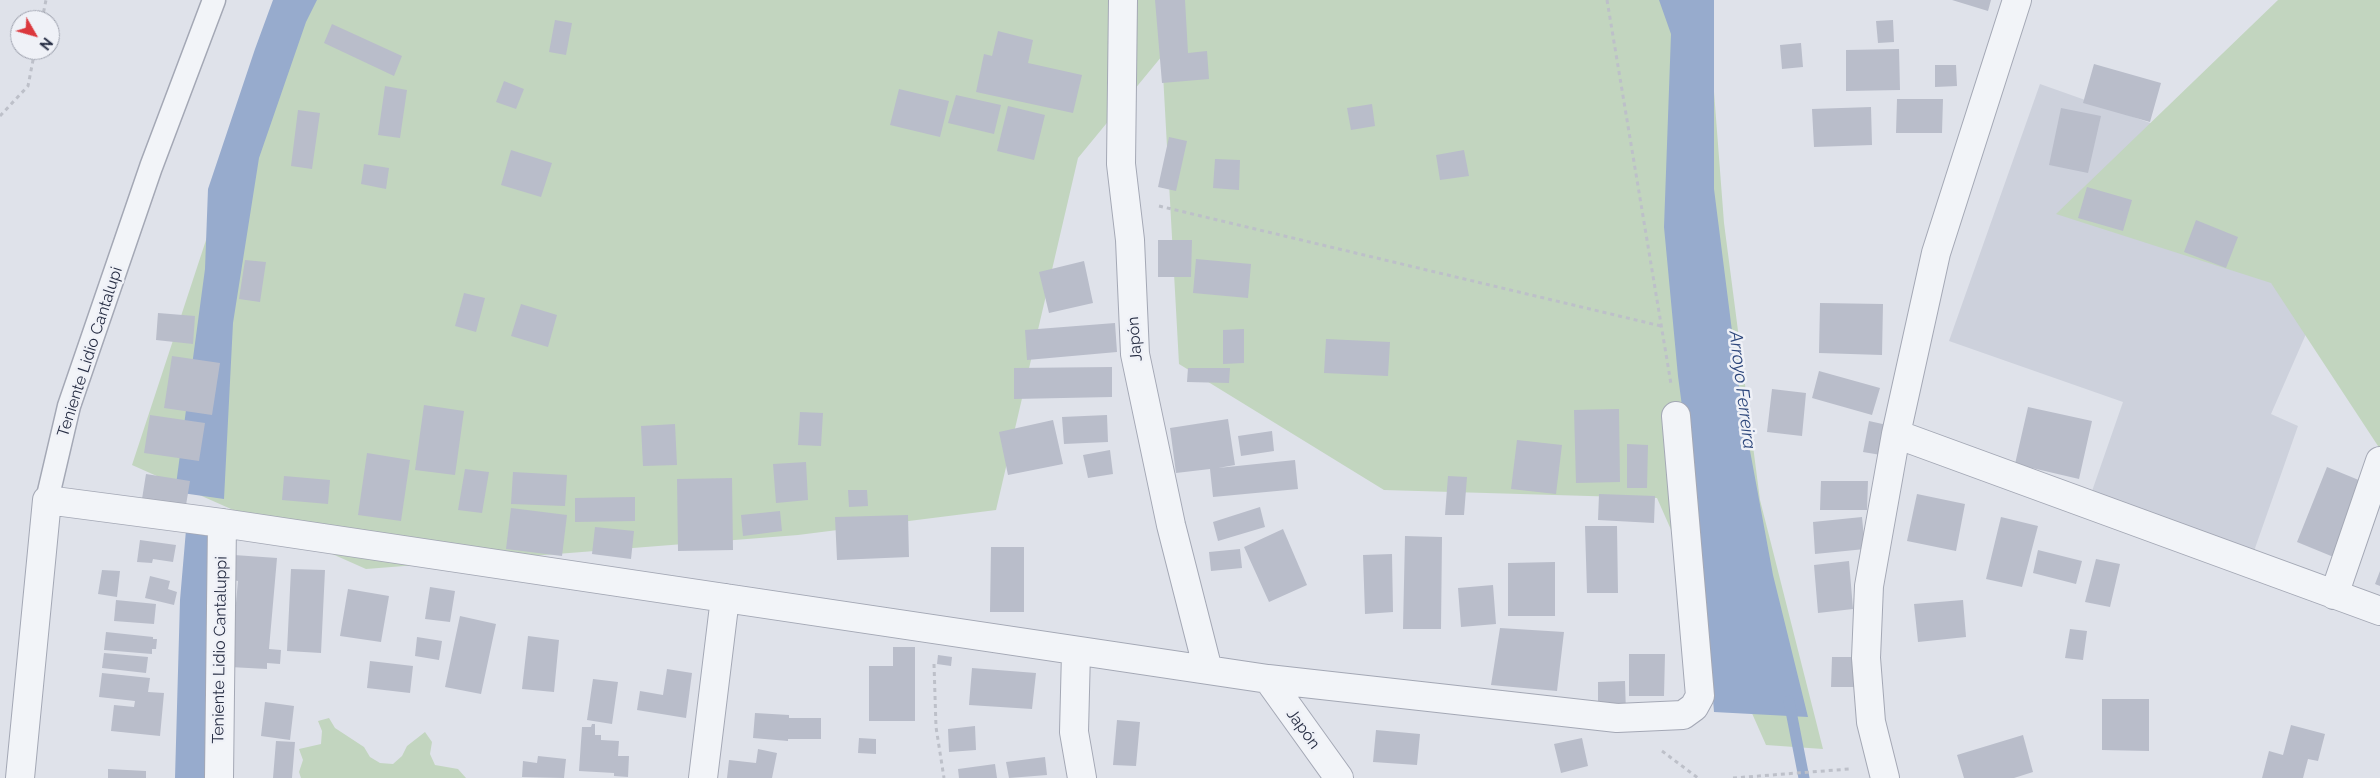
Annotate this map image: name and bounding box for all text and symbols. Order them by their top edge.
north arrow [10,10,60,60]
text: N [36,34,56,53]
street label: Teniente Lidio Cantalupi [53,265,127,439]
street label: Japón [1123,316,1147,362]
water label: Arroyo Ferreira [1724,330,1760,450]
street label: Teniente Lidio Cantaluppi [209,556,231,744]
street label: Japón [1282,705,1324,753]

